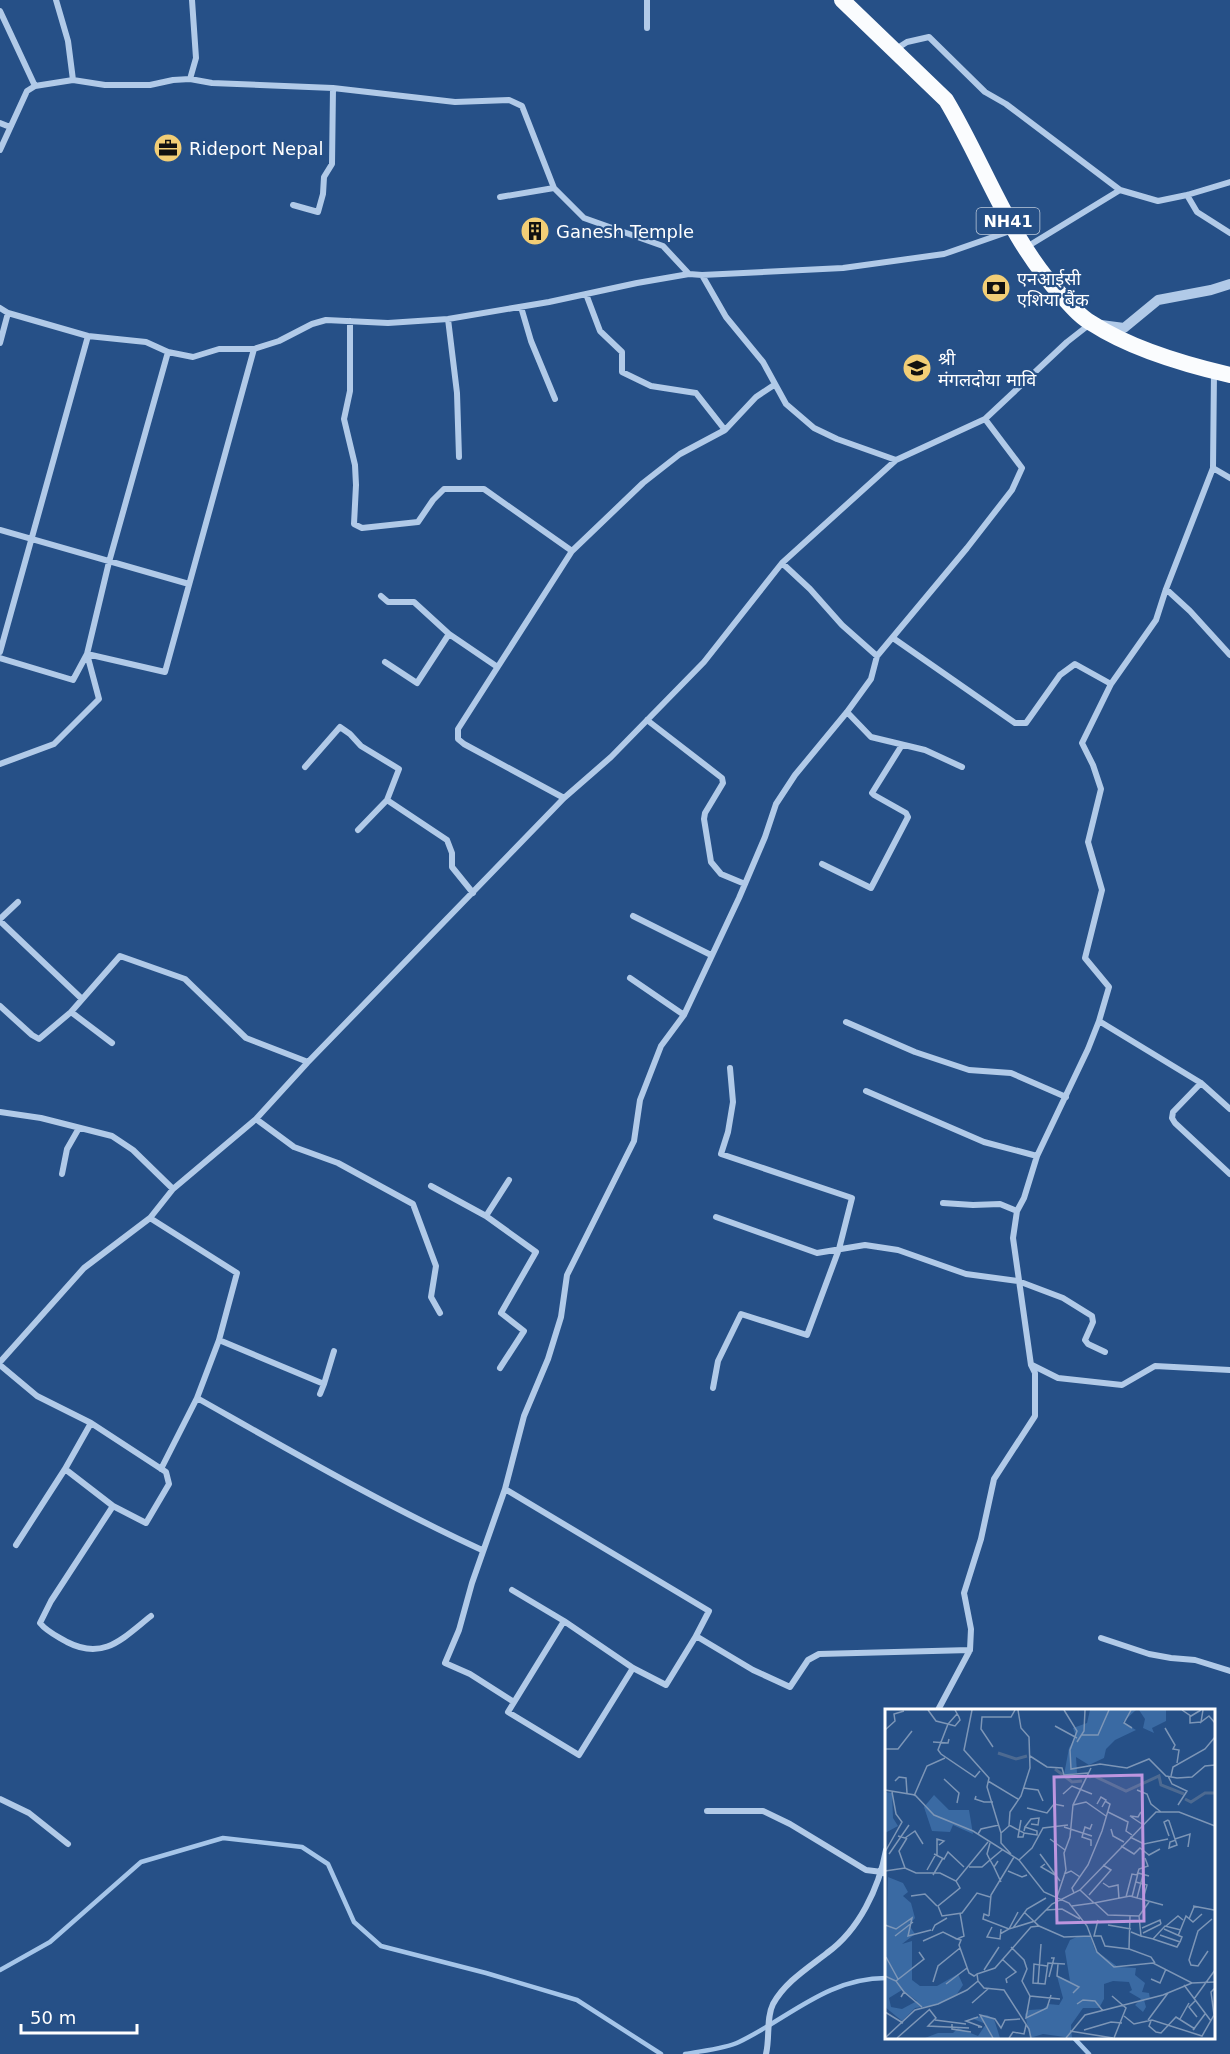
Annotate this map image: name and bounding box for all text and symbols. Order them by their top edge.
office icon: Rideport Nepal [152,132,184,164]
place label: Rideport Nepal [189,138,324,159]
road number: NH41 [976,208,1040,234]
building icon: Ganesh Temple [519,215,551,247]
place label: Ganesh Temple [556,221,694,242]
place label: एनआईसी एशिया बैंक [1017,268,1090,310]
bank icon: एनआईसी एशिया बैंक [980,272,1012,304]
place label: श्री मंगलदोया मावि [938,348,1037,390]
school or university icon: श्री मंगलदोया मावि [901,352,933,384]
inset map [885,1709,1215,2039]
scale bar [21,1997,136,2035]
text: 50 m [30,2007,76,2028]

